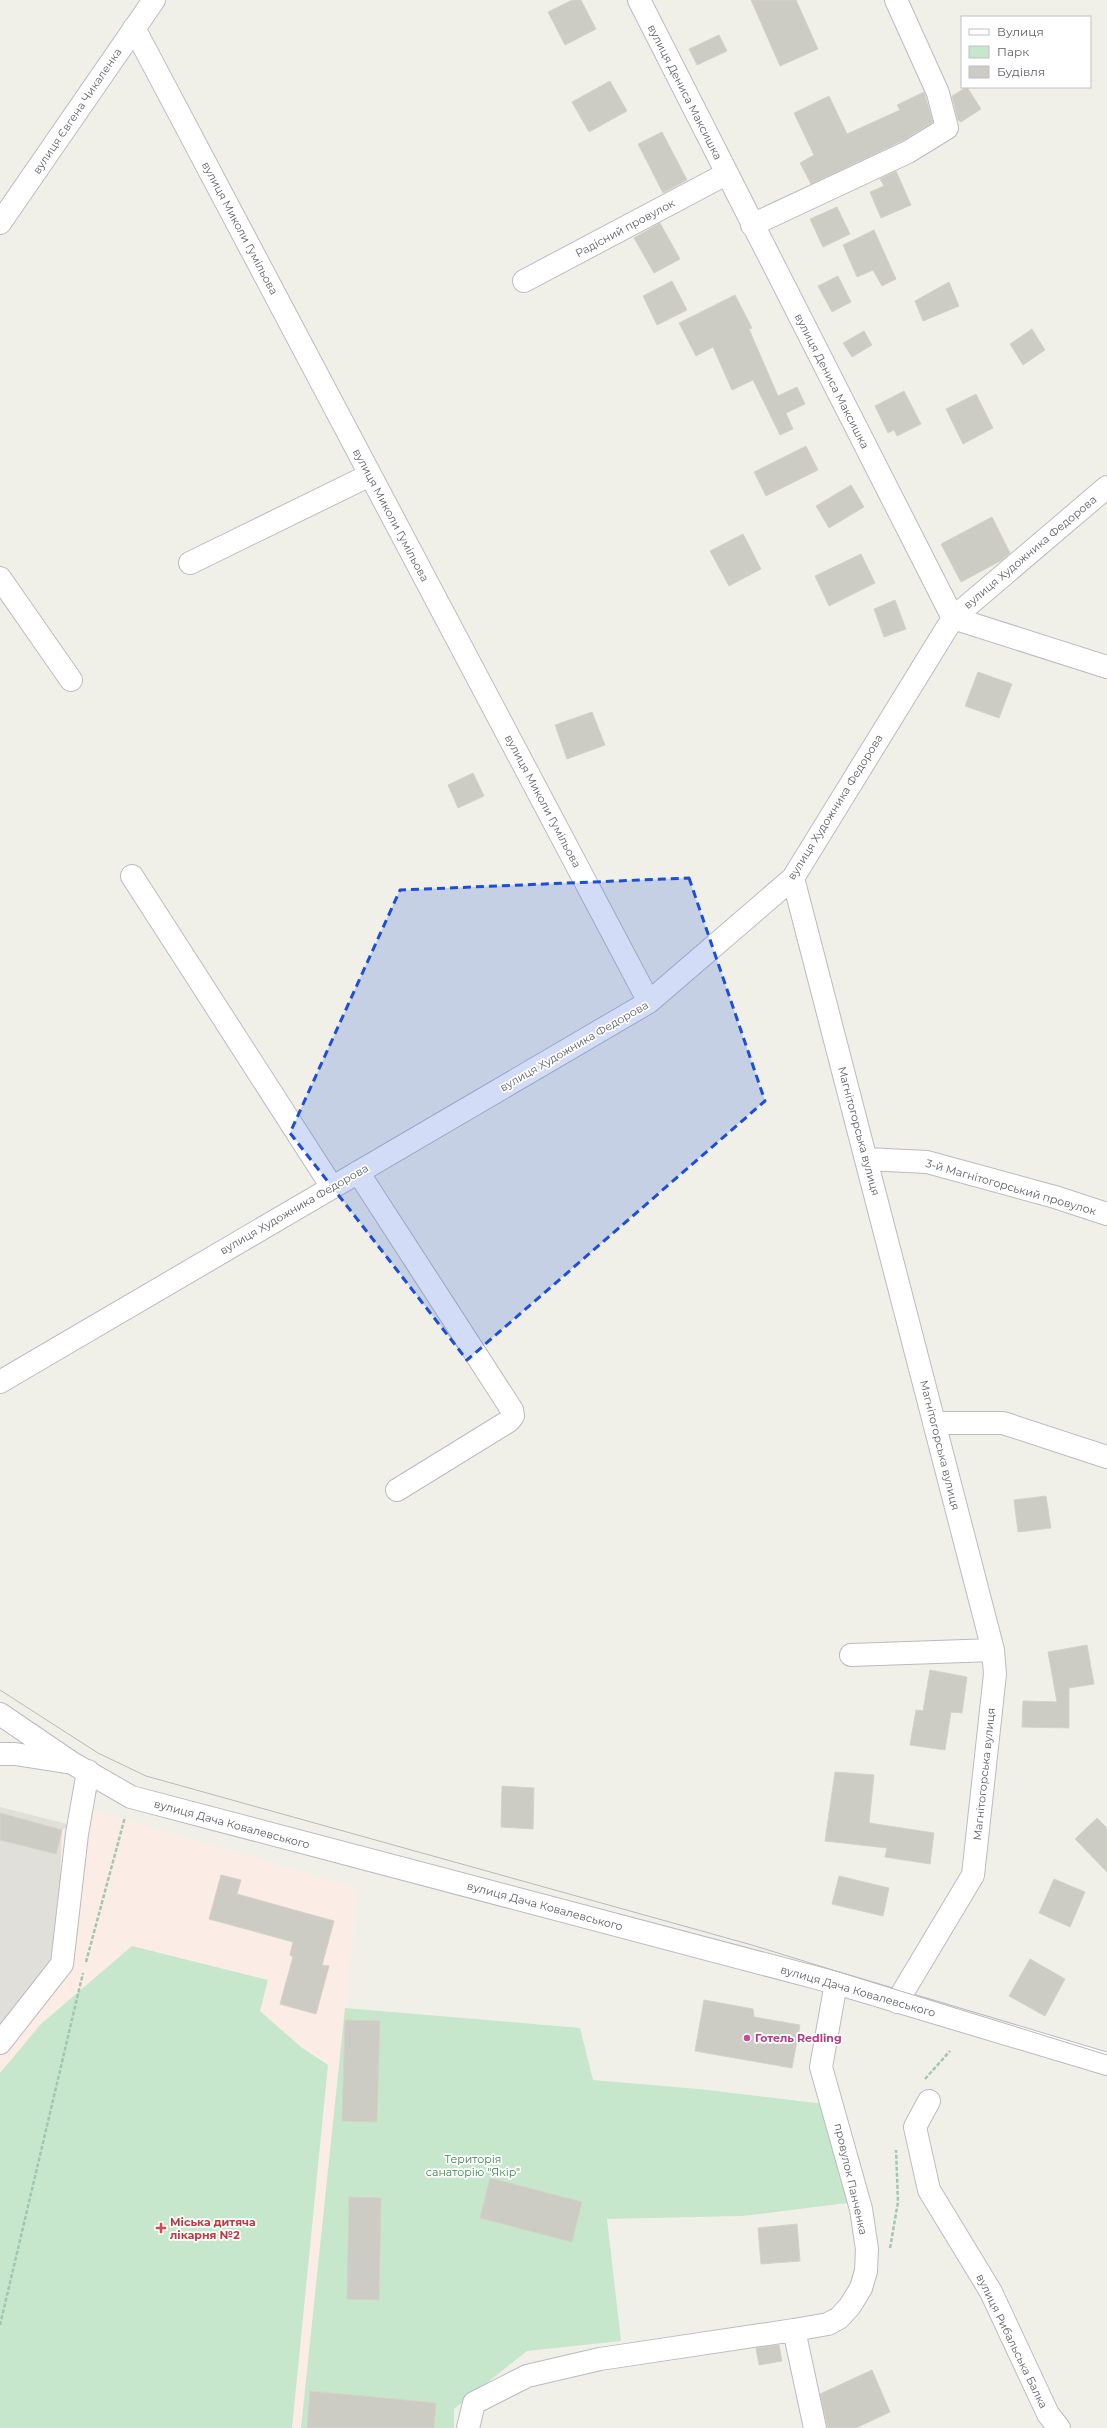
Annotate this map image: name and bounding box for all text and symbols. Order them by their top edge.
legend [961,16,1091,88]
street label: вулиця Дениса Максишка [645,22,725,162]
text: Вулиця [997,24,1044,39]
text: Парк [997,44,1029,59]
street label: вулиця Євгена Чикаленка [30,45,124,177]
text: Будівля [997,64,1045,79]
street label: вулиця Миколи Гумільова [199,159,281,297]
street label: Радісний провулок [573,196,678,260]
street label: вулиця Дениса Максишка [792,311,872,451]
street label: вулиця Миколи Гумільова [350,446,432,584]
street label: вулиця Художника Федорова [961,492,1099,612]
street label: вулиця Миколи Гумільова [502,732,584,870]
street label: вулиця Художника Федорова [784,732,886,882]
street label: вулиця Художника Федорова [497,998,651,1094]
street label: Магнітогорська вулиця [835,1065,883,1197]
street label: 3-й Магнітогорський провулок [924,1156,1098,1218]
street label: вулиця Художника Федорова [217,1161,371,1257]
street label: Магнітогорська вулиця [917,1379,963,1511]
street label: Магнітогорська вулиця [970,1707,998,1841]
street label: вулиця Дача Ковалевського [153,1796,311,1852]
street label: вулиця Дача Ковалевського [466,1878,624,1934]
street label: вулиця Дача Ковалевського [779,1962,937,2020]
place label: Готель Redling [755,2031,842,2045]
marker: Готель Redling [742,2033,752,2043]
street label: провулок Панченка [831,2122,871,2236]
park label: Територія санаторію "Якір" [426,2152,520,2179]
place label: Міська дитяча лікарня №2 [170,2215,256,2242]
marker: Міська дитяча лікарня №2 [155,2222,167,2234]
street label: вулиця Рибальська Балка [973,2271,1051,2411]

